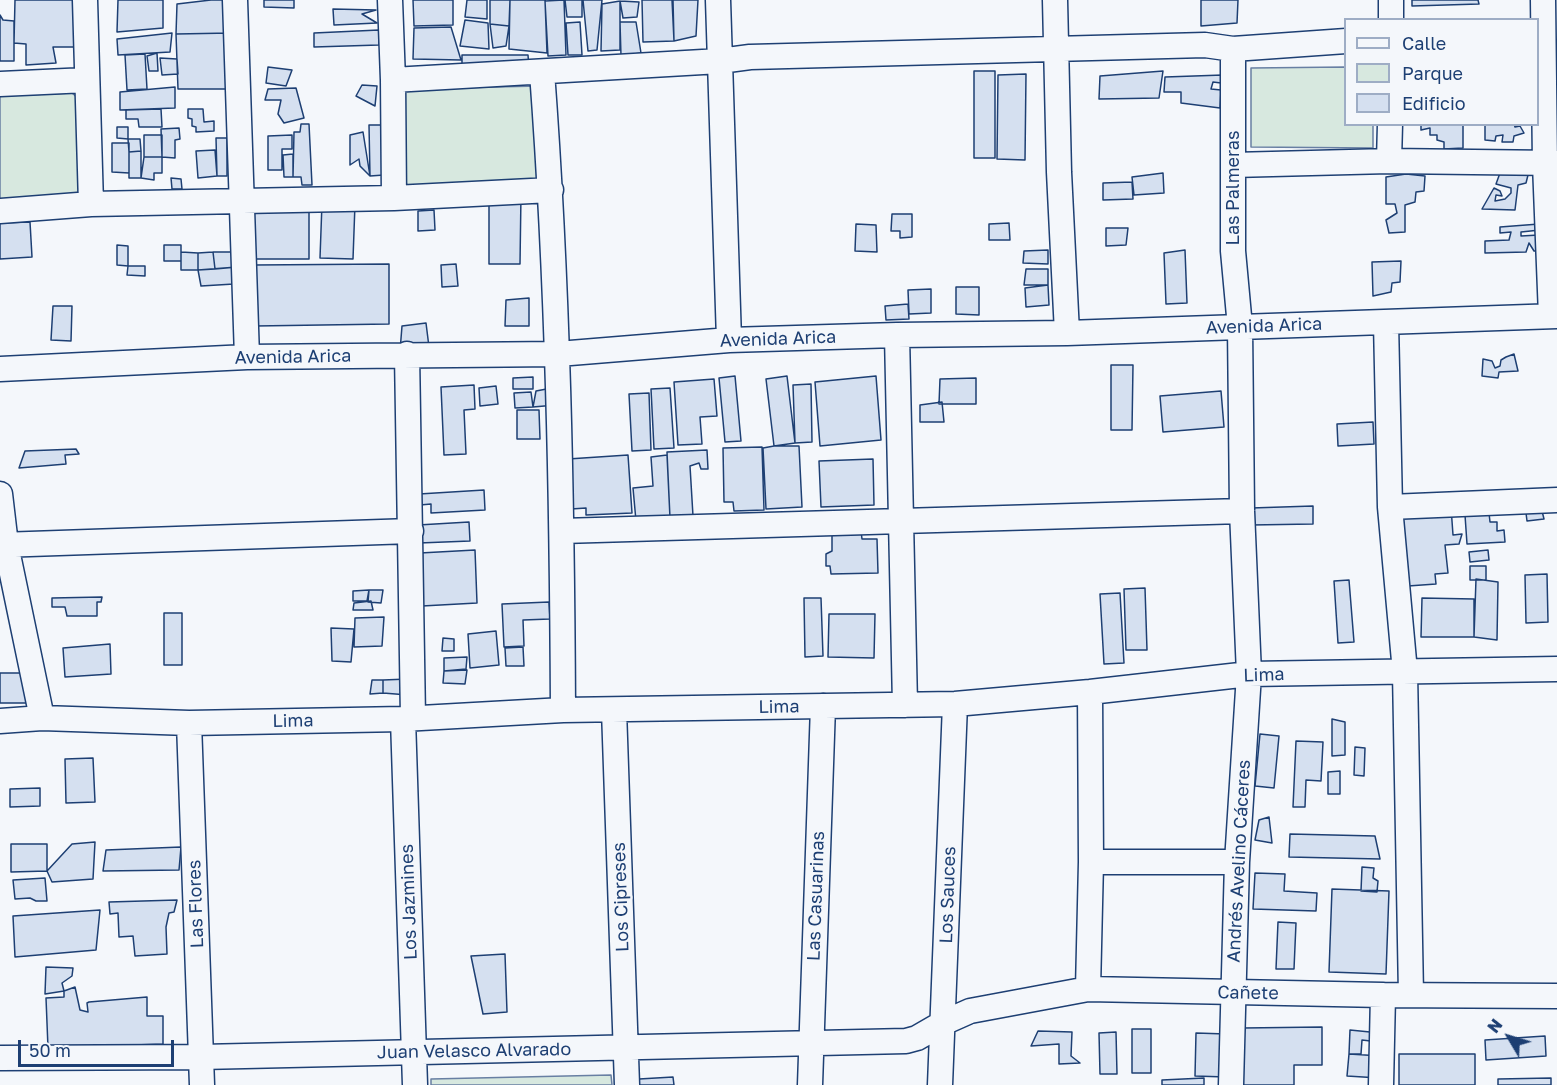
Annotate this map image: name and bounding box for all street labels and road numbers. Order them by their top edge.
street label: Las Palmeras [1222,130,1244,246]
street label: Avenida Arica [1205,313,1323,339]
street label: Avenida Arica [719,326,837,352]
street label: Avenida Arica [234,345,352,369]
street label: Lima [1243,663,1285,687]
street label: Lima [758,696,800,718]
street label: Lima [272,710,314,732]
street label: Andrés Avelino Cáceres [1223,759,1255,963]
street label: Las Casuarinas [803,831,829,961]
street label: Los Cipreses [608,842,634,952]
street label: Los Jazmines [396,844,422,960]
street label: Los Sauces [936,846,960,944]
street label: Las Flores [184,859,208,949]
street label: Cañete [1217,982,1279,1004]
street label: Juan Velasco Alvarado [377,1039,571,1063]

